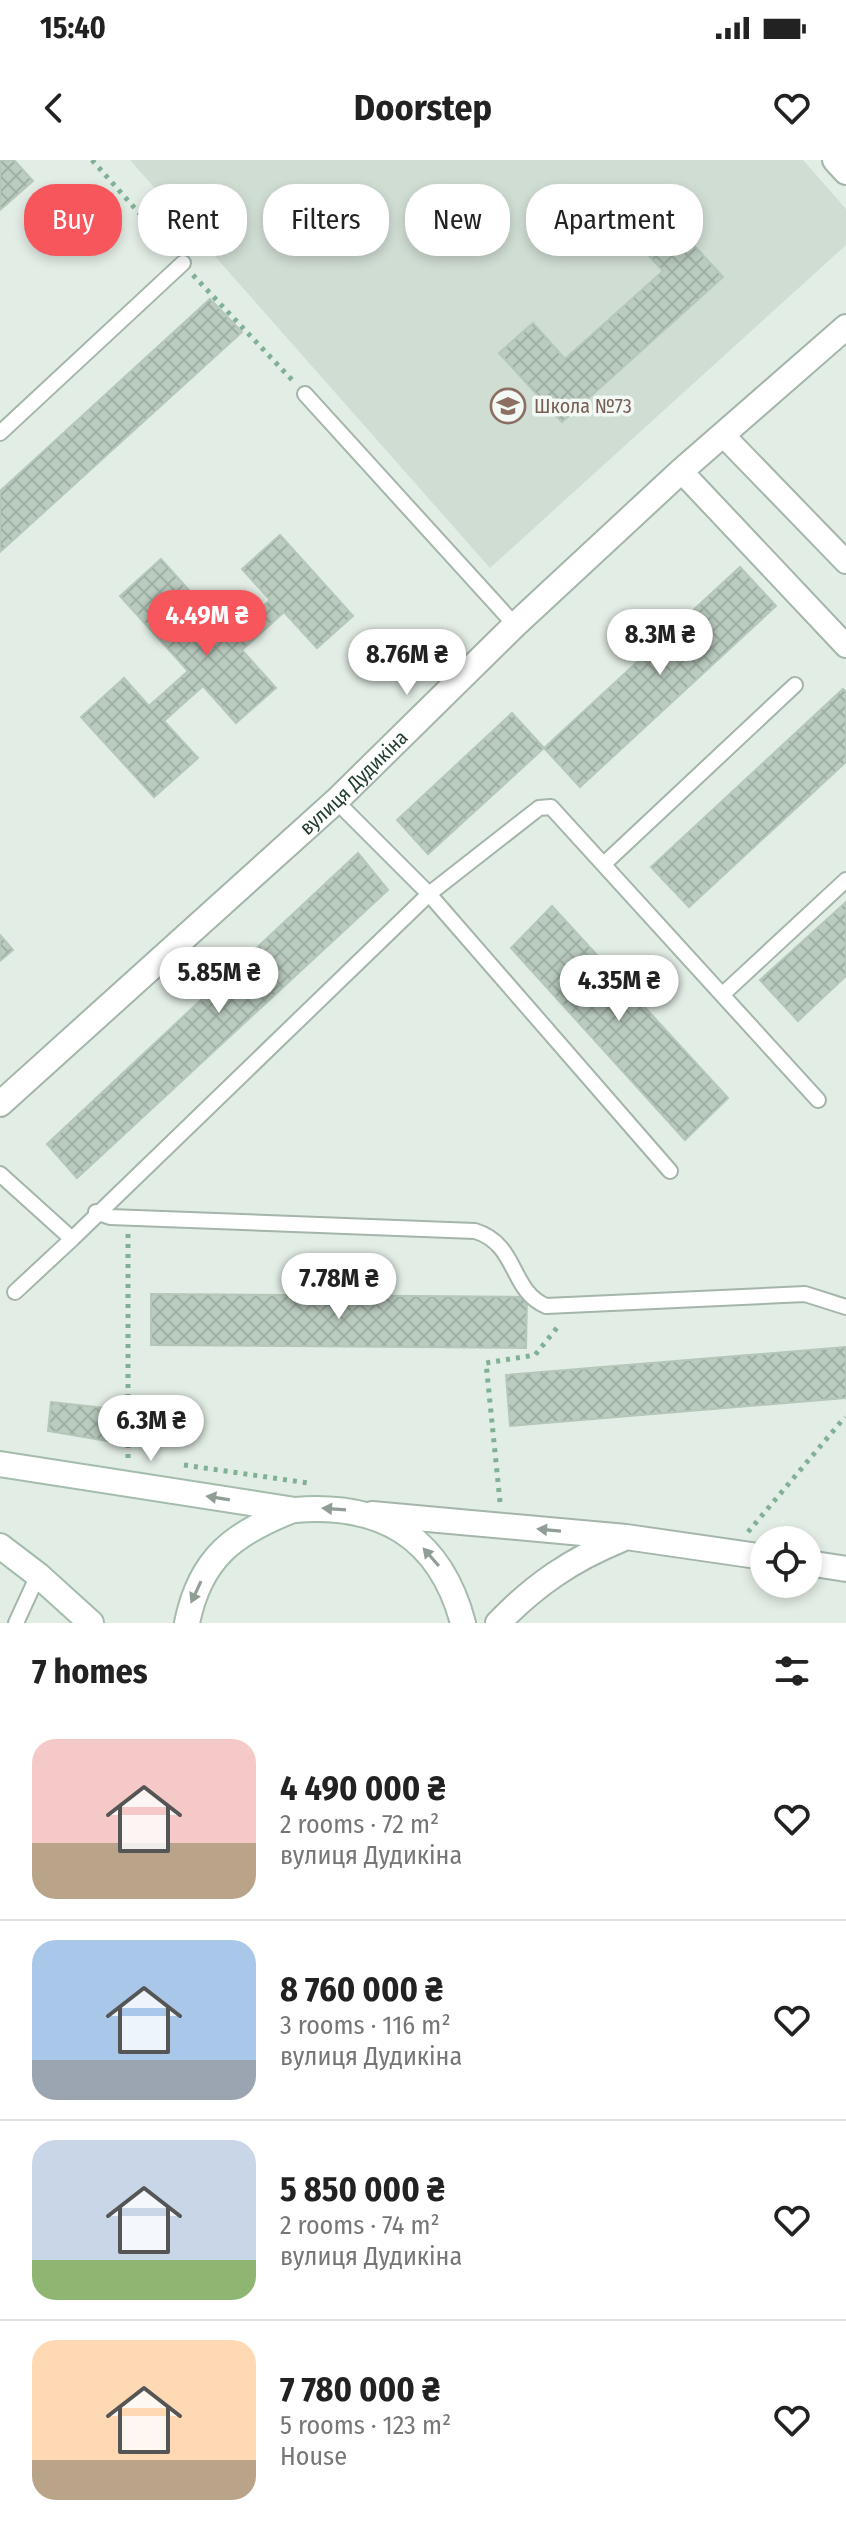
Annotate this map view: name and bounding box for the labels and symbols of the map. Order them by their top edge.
school or university icon: Школа №73 [489,387,527,425]
place label: Школа №73 [534,394,632,418]
pin: 4.49M ₴ [133,590,281,658]
pin: 8.3M ₴ [595,609,725,677]
pin: 8.76M ₴ [333,629,481,697]
street label: вулиця Дудикіна [295,725,413,840]
pin: 5.85M ₴ [145,947,293,1015]
pin: 4.35M ₴ [545,955,693,1023]
pin: 7.78M ₴ [265,1253,413,1321]
pin: 6.3M ₴ [86,1395,216,1463]
one-way arrow [205,1491,230,1504]
one-way arrow [321,1502,346,1515]
one-way arrow [536,1524,561,1537]
one-way arrow [423,1548,440,1568]
one-way arrow [190,1580,203,1603]

